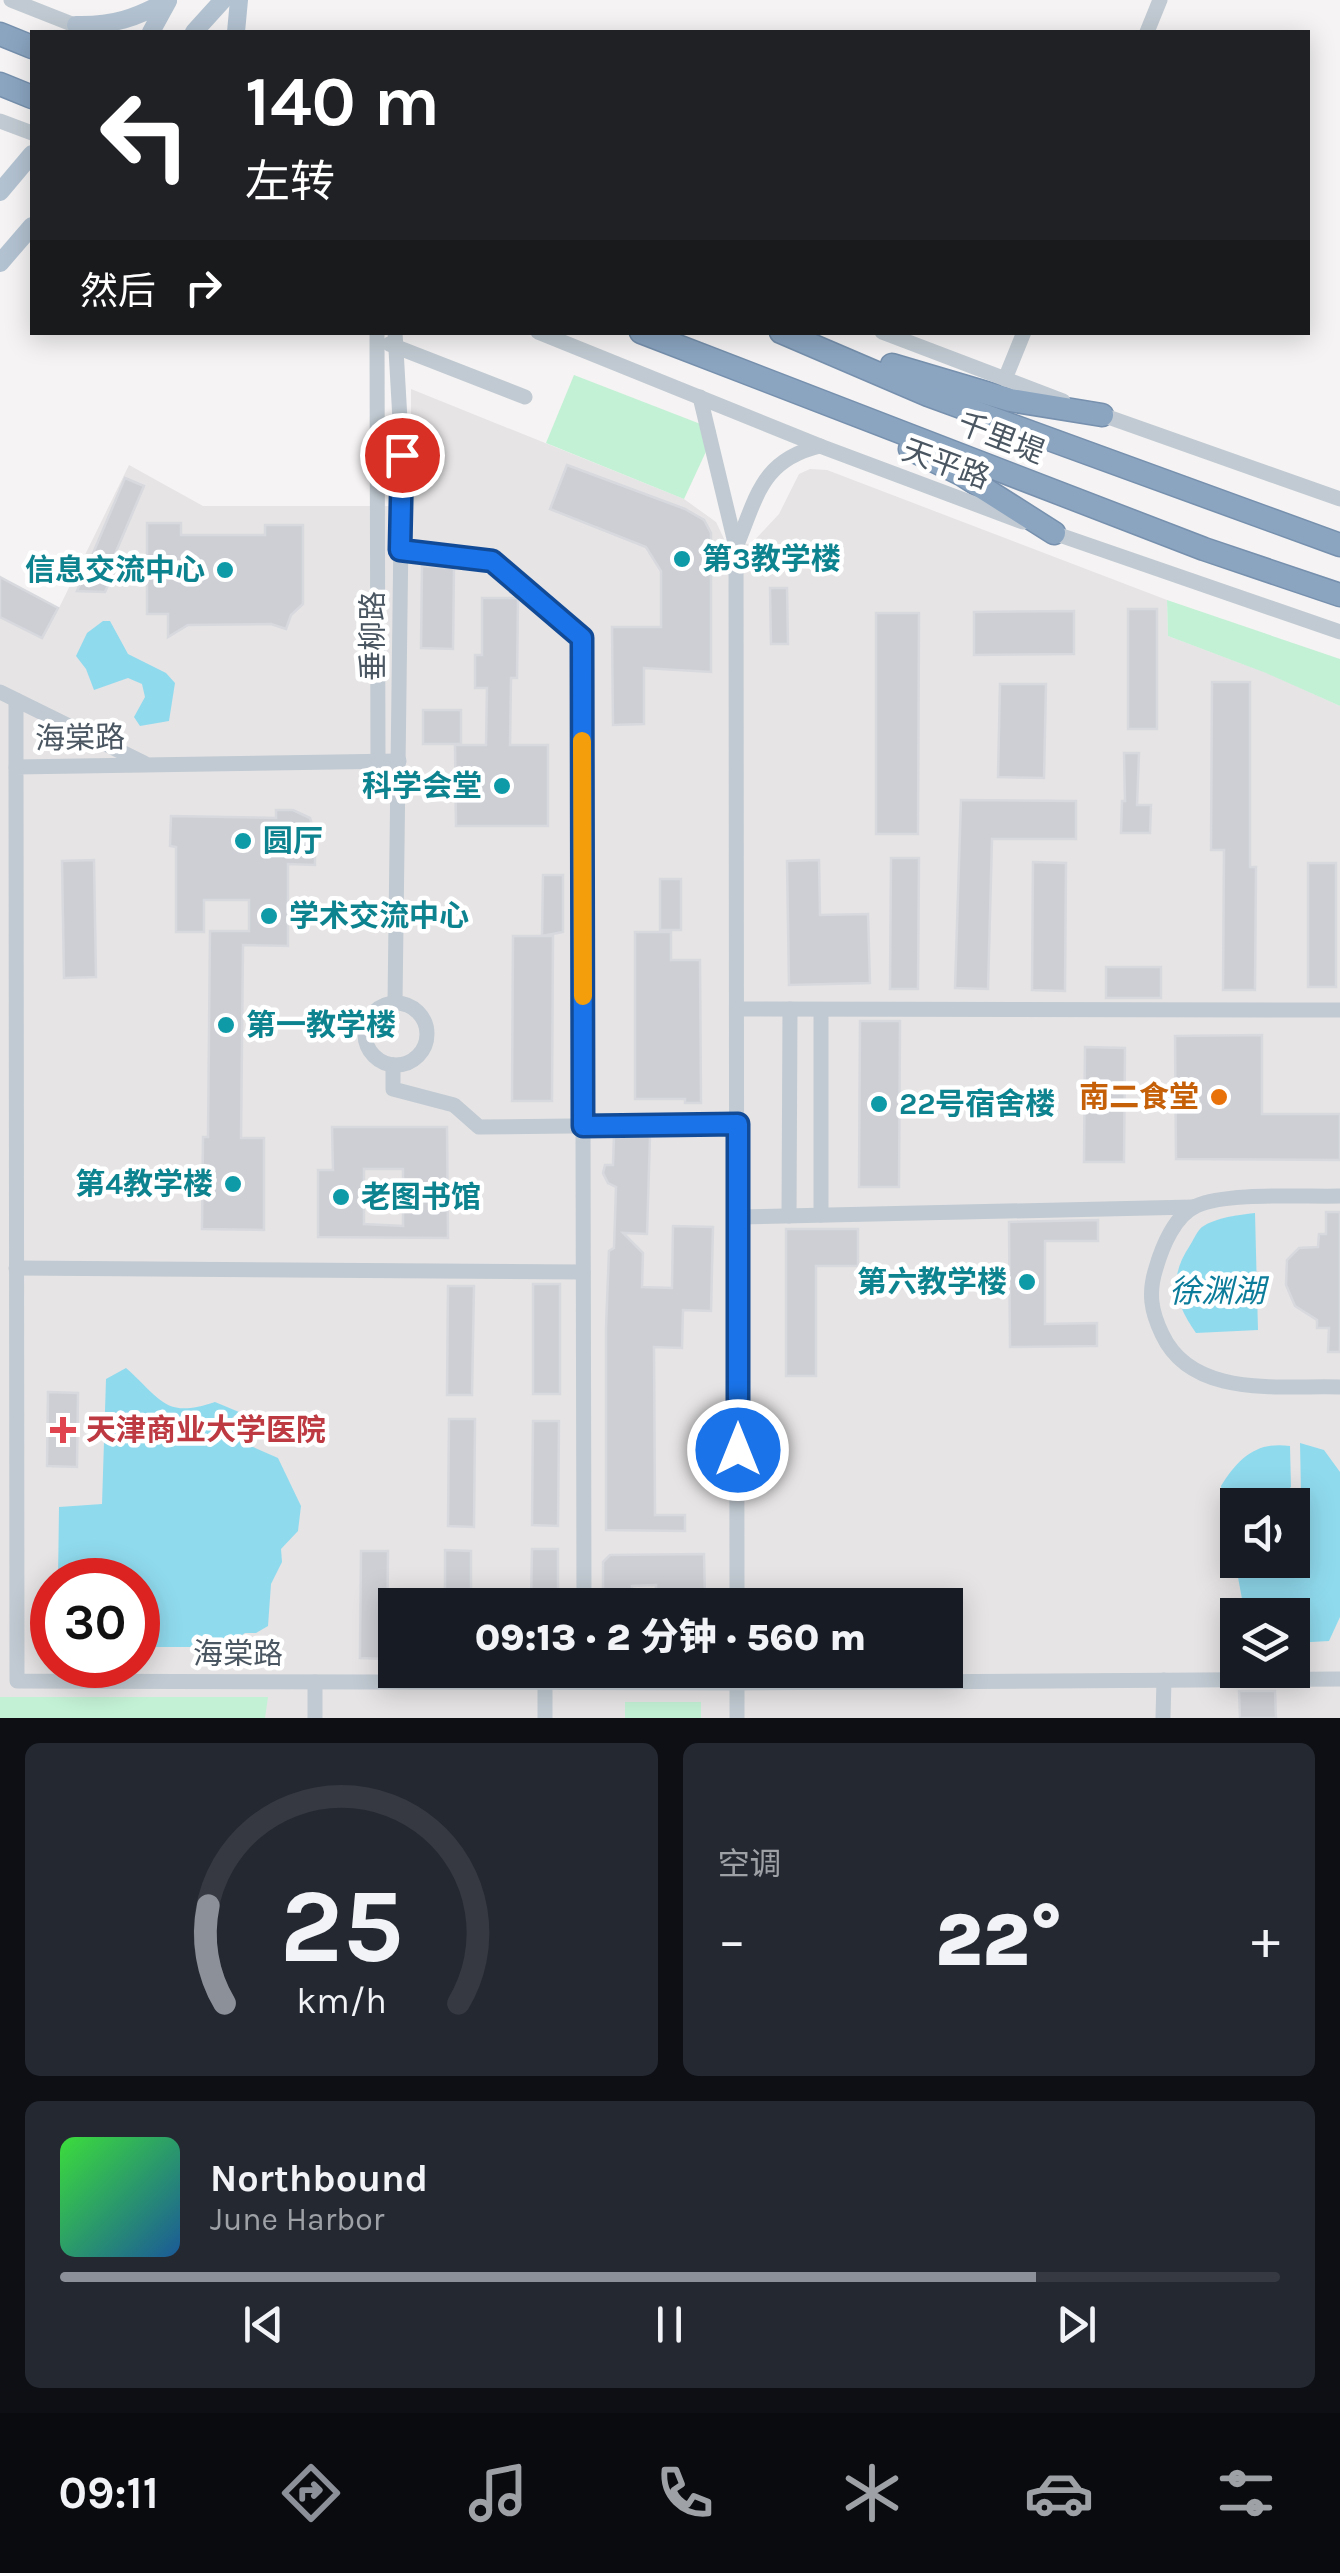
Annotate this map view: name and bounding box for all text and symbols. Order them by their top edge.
text: 140 m [245,61,440,143]
icon: left [80,70,210,200]
text: 左转 [245,156,335,208]
icon: right [176,260,231,315]
text: 然后 [80,269,156,314]
street label: 千里堤 [953,405,1049,471]
pin [360,413,445,498]
icon: arrive [375,428,430,483]
street label: 天平路 [898,432,994,496]
place label: 第3教学楼 [702,541,841,577]
marker: 第3教学楼 [671,548,693,570]
place label: 信息交流中心 [25,552,205,588]
marker: 信息交流中心 [214,559,236,581]
street label: 垂柳路 [355,591,391,681]
street label: 海棠路 [35,719,125,757]
place label: 科学会堂 [362,768,482,804]
marker: 科学会堂 [491,775,513,797]
place label: 圆厅 [263,823,323,859]
marker: 圆厅 [232,830,254,852]
place label: 学术交流中心 [289,898,469,934]
marker: 学术交流中心 [258,905,280,927]
place label: 第一教学楼 [246,1007,396,1043]
marker: 第一教学楼 [215,1014,237,1036]
place label: 南二食堂 [1079,1079,1199,1115]
place label: 22号宿舍楼 [899,1086,1055,1122]
marker: 南二食堂 [1208,1086,1230,1108]
marker: 22号宿舍楼 [868,1093,890,1115]
place label: 第4教学楼 [75,1166,213,1202]
marker: 第4教学楼 [222,1173,244,1195]
place label: 老图书馆 [361,1179,481,1215]
marker: 老图书馆 [330,1186,352,1208]
place label: 第六教学楼 [857,1264,1007,1300]
marker: 第六教学楼 [1016,1271,1038,1293]
water label: 徐渊湖 [1169,1273,1270,1310]
position arrow [686,1398,790,1502]
place label: 天津商业大学医院 [86,1412,326,1448]
marker: 天津商业大学医院 [50,1417,76,1443]
map controls [1220,1488,1310,1688]
button: sound [1220,1488,1310,1578]
speed limit sign: 30 [30,1558,160,1688]
button: layers [1220,1598,1310,1688]
text: 09:13 · 2 分钟 · 560 m [475,1615,866,1660]
street label: 海棠路 [193,1636,283,1672]
text: 空调 [718,1846,782,1883]
text: 25 [280,1866,403,1987]
text: 22° [935,1896,1063,1984]
text: − [718,1908,746,1972]
text: + [1251,1908,1280,1972]
text: km/h [296,1980,387,2022]
text: Northbound [210,2156,428,2201]
text: June Harbor [210,2201,384,2238]
icon: previous [236,2297,291,2352]
icon: pause [642,2297,697,2352]
icon: next [1049,2297,1104,2352]
icon: directions [276,2458,346,2528]
icon: music [463,2458,533,2528]
icon: phone [650,2458,720,2528]
icon: climate [837,2458,907,2528]
icon: car [1024,2458,1094,2528]
icon: filters [1211,2458,1281,2528]
text: 09:11 [59,2467,159,2519]

